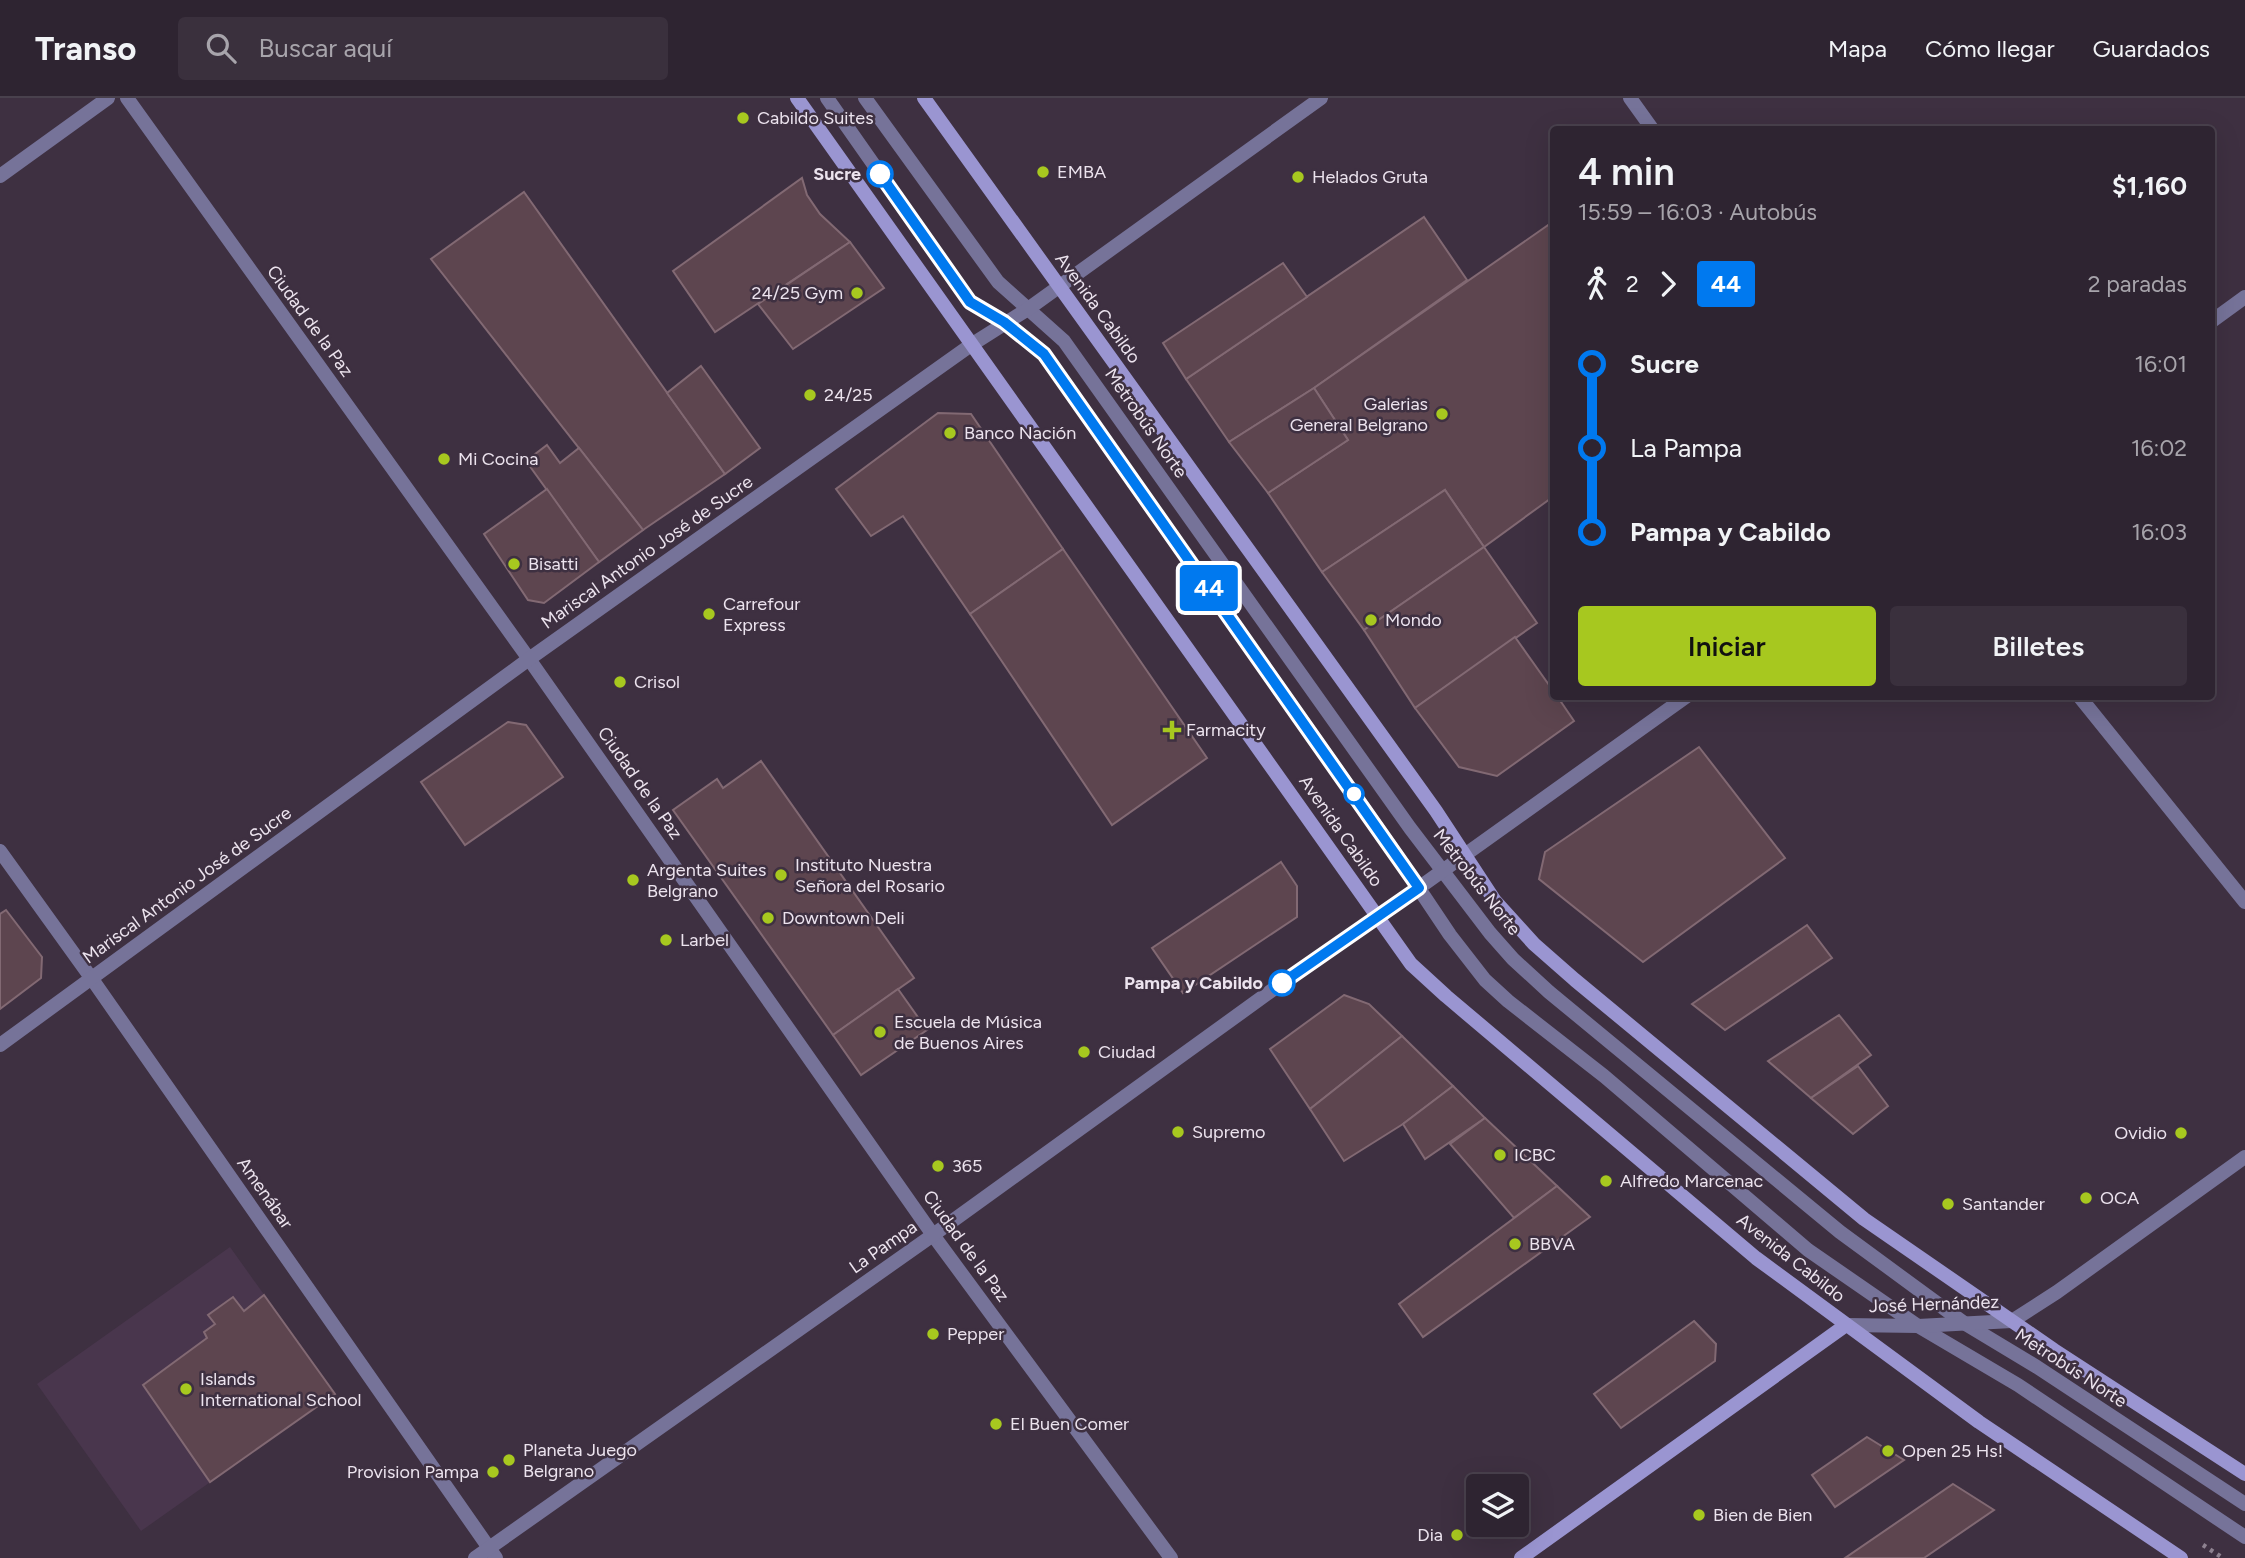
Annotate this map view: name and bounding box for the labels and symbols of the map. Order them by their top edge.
place label: Cabildo Suites [757,107,874,129]
marker: Cabildo Suites [735,110,751,126]
marker: Sucre [867,161,893,187]
place label: EMBA [1057,161,1106,183]
place label: Sucre [813,163,861,185]
marker: EMBA [1035,164,1051,180]
place label: Helados Gruta [1312,166,1428,188]
marker: Helados Gruta [1290,169,1306,185]
street label: Avenida Cabildo [1051,248,1145,368]
street label: Ciudad de la Paz [262,261,358,381]
place label: 24/25 Gym [751,282,843,304]
marker: 24/25 Gym [849,285,865,301]
street label: Metrobús Norte [1100,364,1192,482]
place label: 24/25 [824,384,873,406]
marker: 24/25 [802,387,818,403]
place label: Galerias General Belgrano [1290,393,1428,436]
marker: Galerias General Belgrano [1434,406,1450,422]
place label: Banco Nación [964,422,1076,444]
marker: Banco Nación [942,425,958,441]
place label: Mi Cocina [458,448,538,470]
marker: Mi Cocina [436,451,452,467]
street label: Mariscal Antonio José de Sucre [537,470,757,634]
place label: Bisatti [528,553,579,575]
marker: Bisatti [506,556,522,572]
line badge: 44 [1178,565,1240,611]
place label: Carrefour Express [723,593,800,636]
marker: Carrefour Express [701,606,717,622]
place label: Mondo [1385,609,1442,631]
marker: Mondo [1363,612,1379,628]
place label: Crisol [634,671,680,693]
marker: Crisol [612,674,628,690]
place label: Farmacity [1186,719,1266,741]
street label: Ciudad de la Paz [593,722,687,844]
marker: Farmacity [1164,722,1180,738]
street label: Avenida Cabildo [1294,771,1388,891]
unlabelled marker [1344,784,1364,804]
street label: Mariscal Antonio José de Sucre [78,802,296,968]
street label: Metrobús Norte [1429,824,1525,940]
place label: Instituto Nuestra Señora del Rosario [795,854,945,897]
place label: Argenta Suites Belgrano [647,859,766,902]
marker: Instituto Nuestra Señora del Rosario [773,867,789,883]
marker: Argenta Suites Belgrano [625,872,641,888]
place label: Downtown Deli [782,907,905,929]
marker: Downtown Deli [760,910,776,926]
place label: Larbel [680,929,729,951]
marker: Larbel [658,932,674,948]
marker: Pampa y Cabildo [1269,970,1295,996]
place label: Pampa y Cabildo [1124,972,1263,994]
place label: Escuela de Música de Buenos Aires [894,1011,1042,1054]
marker: Escuela de Música de Buenos Aires [872,1024,888,1040]
place label: Ciudad [1098,1041,1155,1063]
marker: Ciudad [1076,1044,1092,1060]
place label: Supremo [1192,1121,1265,1143]
place label: Ovidio [2114,1122,2167,1144]
marker: Supremo [1170,1124,1186,1140]
marker: Ovidio [2173,1125,2189,1141]
place label: ICBC [1514,1144,1556,1166]
marker: ICBC [1492,1147,1508,1163]
street label: Amenábar [232,1153,298,1233]
place label: 365 [952,1155,982,1177]
marker: 365 [930,1158,946,1174]
place label: Alfredo Marcenac [1620,1170,1763,1192]
marker: Alfredo Marcenac [1598,1173,1614,1189]
street label: Ciudad de la Paz [918,1186,1014,1306]
place label: OCA [2100,1187,2139,1209]
marker: OCA [2078,1190,2094,1206]
place label: Santander [1962,1193,2045,1215]
marker: Santander [1940,1196,1956,1212]
street label: Avenida Cabildo [1733,1209,1849,1307]
street label: La Pampa [845,1216,921,1278]
place label: BBVA [1529,1233,1575,1255]
marker: BBVA [1507,1236,1523,1252]
street label: José Hernández [1869,1291,2000,1317]
place label: Pepper [947,1323,1004,1345]
street label: Metrobús Norte [2011,1324,2131,1412]
marker: Pepper [925,1326,941,1342]
place label: Islands International School [200,1368,362,1411]
marker: Islands International School [178,1381,194,1397]
place label: El Buen Comer [1010,1413,1129,1435]
marker: El Buen Comer [988,1416,1004,1432]
place label: Planeta Juego Belgrano [523,1439,637,1482]
place label: Open 25 Hs! [1902,1440,2003,1462]
marker: Open 25 Hs! [1880,1443,1896,1459]
marker: Planeta Juego Belgrano [501,1452,517,1468]
place label: Provision Pampa [347,1461,479,1483]
marker: Provision Pampa [485,1464,501,1480]
place label: Bien de Bien [1713,1504,1812,1526]
marker: Bien de Bien [1691,1507,1707,1523]
place label: Dia [1417,1524,1443,1546]
marker: Dia [1449,1527,1465,1543]

